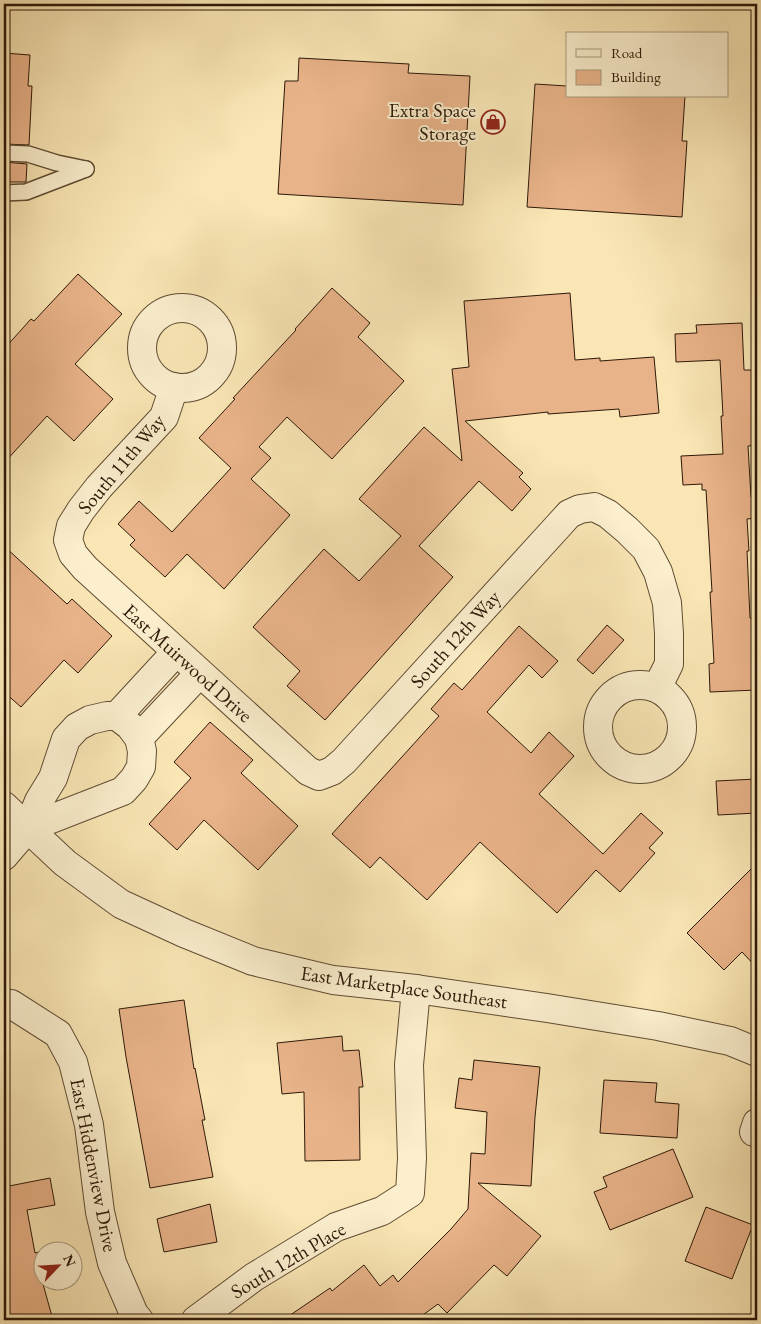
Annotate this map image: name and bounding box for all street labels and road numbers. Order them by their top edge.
street label: South 11th Way [72,408,171,519]
street label: South 12th Way [404,584,506,693]
street label: East Muirwood Drive [118,598,258,728]
street label: East Marketplace Southeast [299,960,510,1014]
street label: East Hiddenview Drive [64,1076,124,1254]
street label: South 12th Place [226,1215,350,1304]

